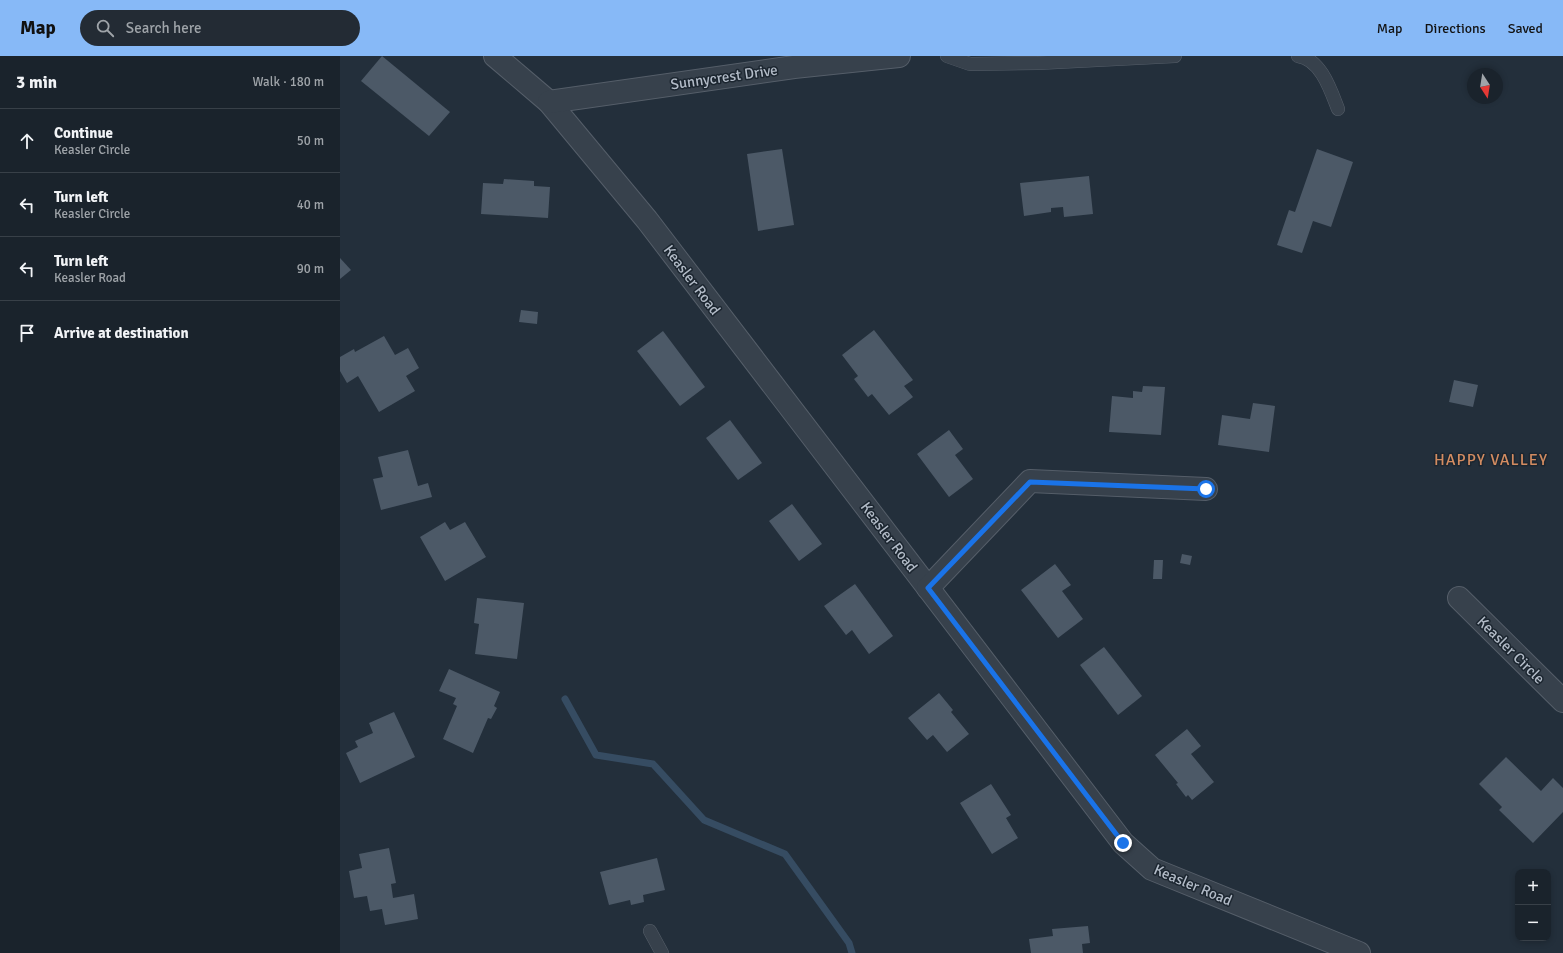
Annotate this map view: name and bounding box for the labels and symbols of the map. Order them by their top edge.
street label: Sunnycrest Drive [669,61,779,93]
north arrow [1467,68,1503,104]
street label: Keasler Road [660,241,724,319]
district label: HAPPY VALLEY [1434,450,1548,470]
route start [1197,480,1215,498]
street label: Keasler Road [857,498,921,576]
street label: Keasler Circle [1473,612,1549,688]
route end [1114,834,1132,852]
street label: Keasler Road [1151,860,1235,910]

